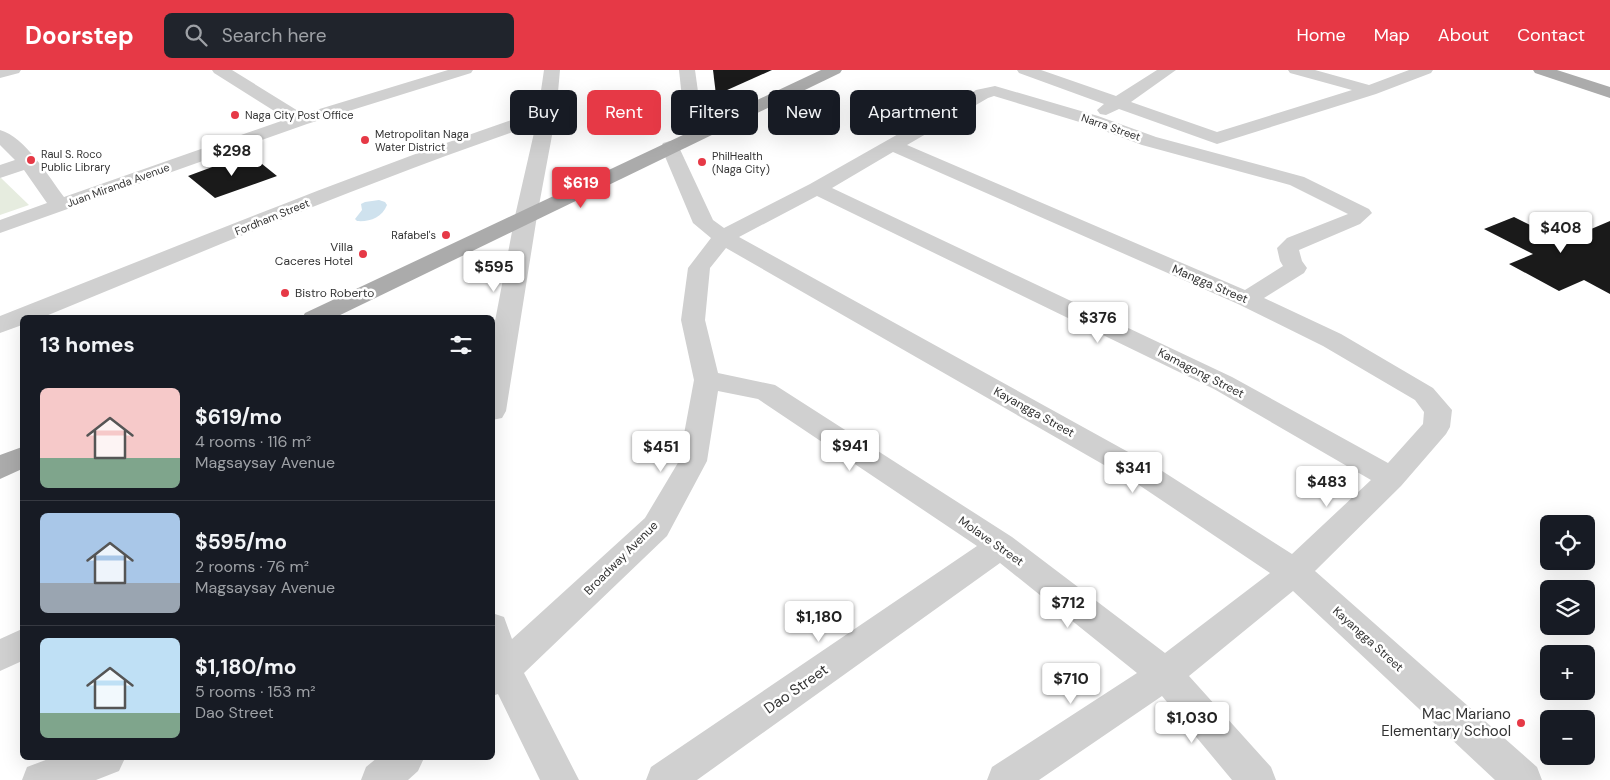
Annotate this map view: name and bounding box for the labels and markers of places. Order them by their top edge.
place label: Naga City Post Office [245,108,354,122]
marker: Naga City Post Office [229,109,241,121]
place label: Metropolitan Naga Water District [375,127,469,154]
pin: $298 [202,134,262,177]
marker: Metropolitan Naga Water District [359,134,371,146]
place label: Raul S. Roco Public Library [41,147,110,174]
place label: PhilHealth (Naga City) [712,149,770,176]
marker: Raul S. Roco Public Library [25,154,37,166]
marker: PhilHealth (Naga City) [696,156,708,168]
pin: $619 [551,166,611,209]
pin: $408 [1531,212,1591,254]
place label: Rafabel's [391,228,436,242]
marker: Rafabel's [440,229,452,241]
place label: Villa Caceres Hotel [275,239,353,269]
marker: Villa Caceres Hotel [357,248,369,260]
pin: $595 [464,250,524,293]
place label: Bistro Roberto [295,285,374,301]
marker: Bistro Roberto [279,287,291,299]
pin: $376 [1068,302,1128,344]
pin: $451 [631,430,691,473]
pin: $941 [820,430,880,472]
pin: $341 [1103,452,1163,494]
pin: $483 [1297,466,1357,508]
pin: $712 [1038,586,1098,629]
pin: $1,180 [778,600,860,643]
pin: $710 [1041,662,1101,705]
pin: $1,030 [1151,702,1233,744]
place label: Mac Mariano Elementary School [1381,704,1511,741]
marker: Mac Mariano Elementary School [1515,717,1527,729]

